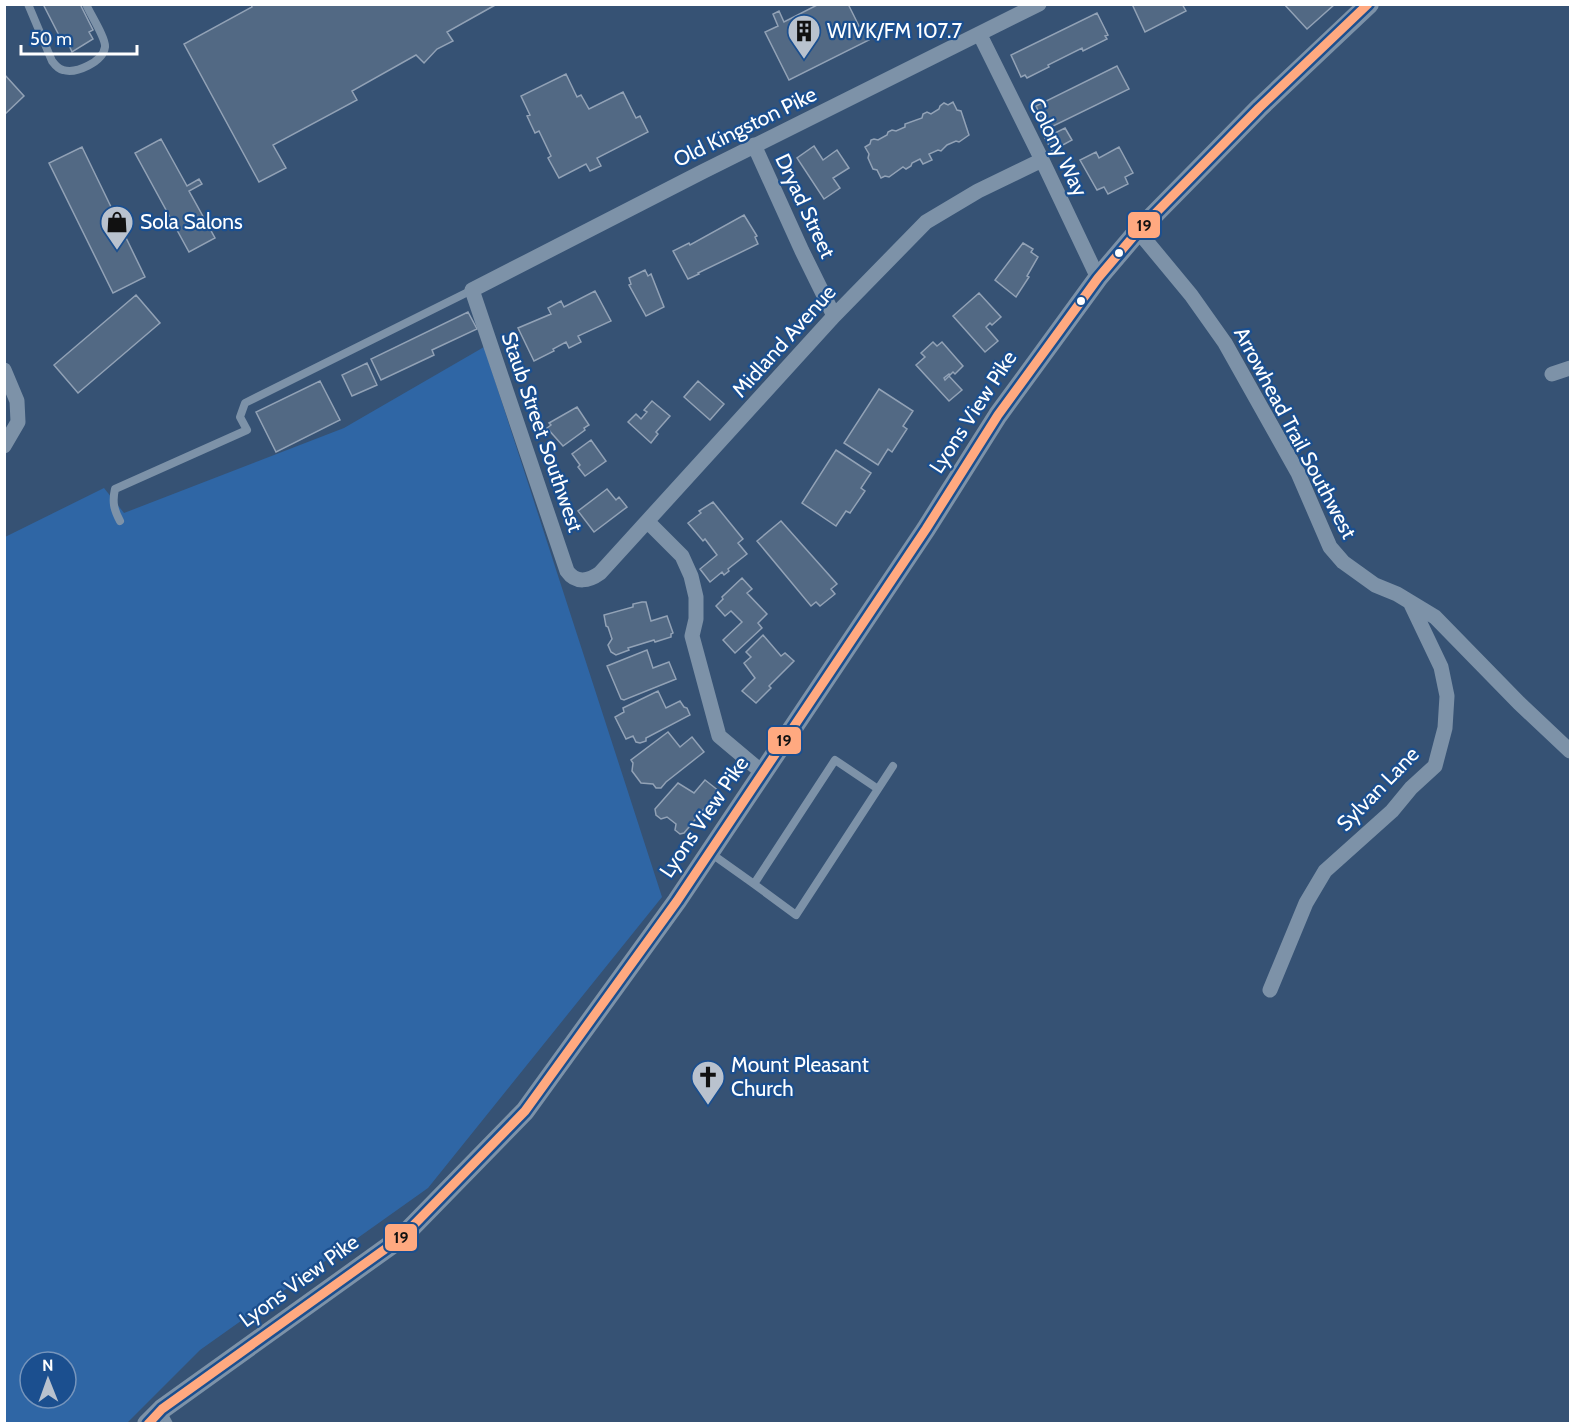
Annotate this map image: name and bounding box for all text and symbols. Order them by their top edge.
building icon: WIVK/FM 107.7 [786,13,822,60]
scale bar [21,18,136,56]
place label: WIVK/FM 107.7 [827,18,962,43]
text: 50 m [30,28,72,50]
street label: Old Kingston Pike [669,81,821,172]
street label: Colony Way [1024,93,1093,201]
street label: Dryad Street [770,149,841,262]
shop icon: Sola Salons [99,204,135,251]
place label: Sola Salons [140,209,243,234]
line badge: 19 [1127,211,1161,239]
text: 19 [1137,216,1151,235]
unlabelled marker [1113,247,1125,259]
street label: Midland Avenue [727,279,841,402]
unlabelled marker [1075,295,1087,307]
street label: Arrowhead Trail Southwest [1229,323,1362,543]
street label: Staub Street Southwest [496,329,588,535]
street label: Lyons View Pike [924,346,1022,478]
line badge: 19 [767,726,802,755]
text: 19 [777,731,791,750]
street label: Sylvan Lane [1331,741,1424,836]
street label: Lyons View Pike [654,751,753,882]
place label: Mount Pleasant Church [731,1052,869,1101]
church icon: Mount Pleasant Church [690,1059,726,1106]
line badge: 19 [384,1223,418,1252]
text: 19 [394,1228,408,1247]
street label: Lyons View Pike [234,1229,363,1332]
north arrow [18,1350,78,1410]
text: N [42,1356,54,1375]

